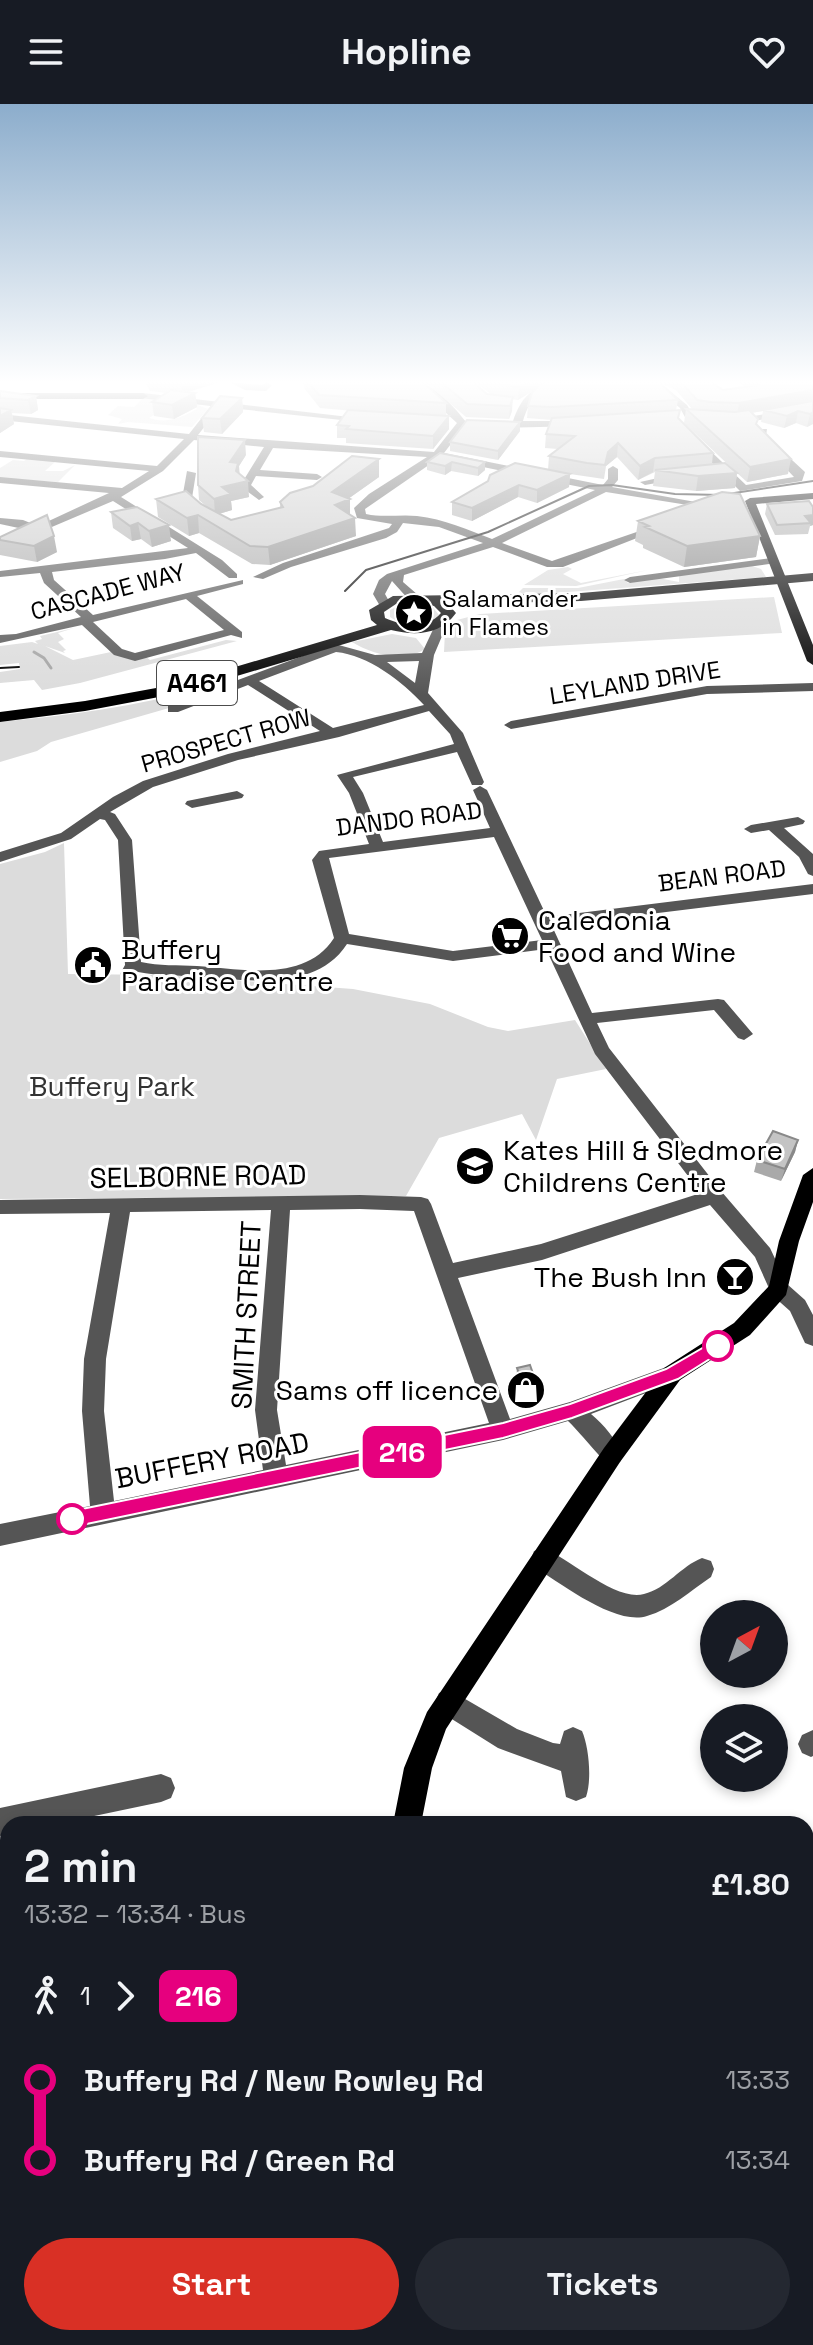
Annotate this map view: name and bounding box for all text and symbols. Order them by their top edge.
text: Hopline [341,29,472,75]
icon: menu [24,30,68,74]
icon: heart [745,30,789,74]
street label: CASCADE WAY [27,556,189,627]
place label: Salamander in Flames [442,583,578,642]
place icon: Salamander in Flames [393,592,435,634]
street label: LEYLAND DRIVE [547,654,723,711]
road number: A461 [157,661,237,705]
street label: PROSPECT ROW [137,702,314,780]
street label: DANDO ROAD [334,794,484,843]
street label: BEAN ROAD [656,852,788,899]
place label: Caledonia Food and Wine [538,902,736,970]
supermarket icon: Caledonia Food and Wine [489,915,531,957]
place label: Buffery Paradise Centre [121,931,334,999]
public building icon: Buffery Paradise Centre [72,944,114,986]
park label: Buffery Park [29,1068,195,1104]
place label: Kates Hill & Sledmore Childrens Centre [503,1132,783,1200]
school or university icon: Kates Hill & Sledmore Childrens Centre [454,1145,496,1187]
street label: SELBORNE ROAD [89,1156,307,1196]
street label: SMITH STREET [223,1220,269,1410]
bar icon: The Bush Inn [714,1256,756,1298]
place label: The Bush Inn [534,1259,707,1295]
unlabelled marker [703,1331,733,1361]
shop icon: Sams off licence [505,1369,547,1411]
place label: Sams off licence [276,1372,498,1408]
street label: BUFFERY ROAD [112,1424,312,1496]
line badge: 216 [356,1426,448,1478]
text: 216 [379,1434,425,1470]
unlabelled marker [57,1504,87,1534]
north arrow [700,1600,788,1688]
map controls [700,1600,788,1792]
button: layers [700,1704,788,1792]
text: 2 min [24,1839,138,1895]
text: £1.80 [711,1865,790,1904]
text: 13:32 – 13:34 · Bus [24,1897,246,1931]
icon: walk [24,1974,68,2018]
icon: forward [103,1974,147,2018]
text: 216 [175,1978,221,2014]
text: 1 [80,1979,91,2013]
text: Buffery Rd / New Rowley Rd [84,2061,484,2100]
text: 13:33 [725,2063,790,2097]
text: Buffery Rd / Green Rd [84,2141,395,2180]
text: 13:34 [725,2143,790,2177]
button: Start [24,2238,399,2330]
button: Tickets [415,2238,790,2330]

